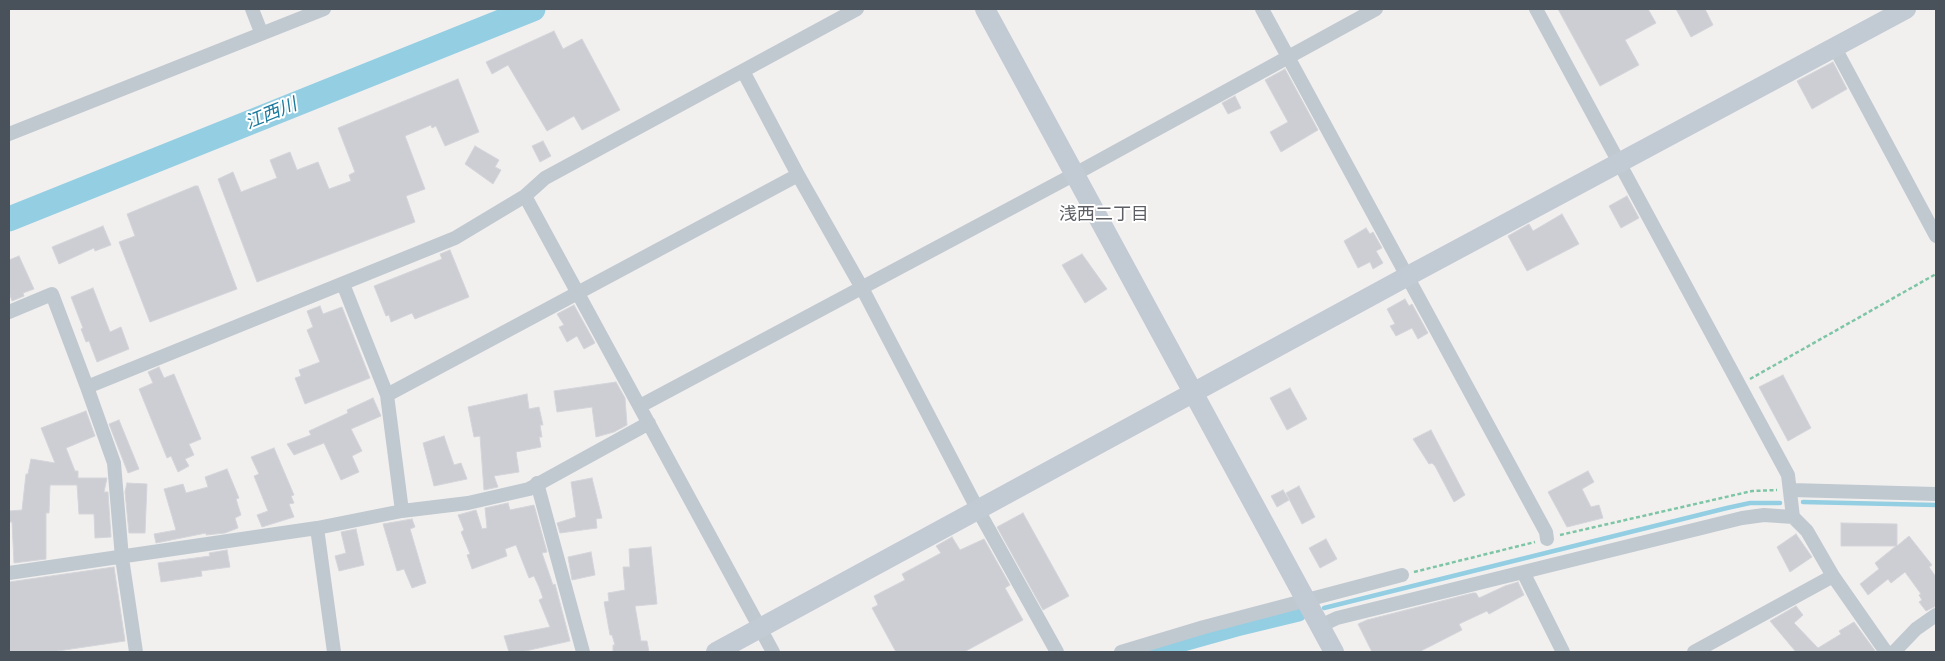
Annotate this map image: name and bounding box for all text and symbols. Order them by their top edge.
water label: 江西川 [242,94,300,134]
district label: 浅西二丁目 [1059,204,1149,226]

